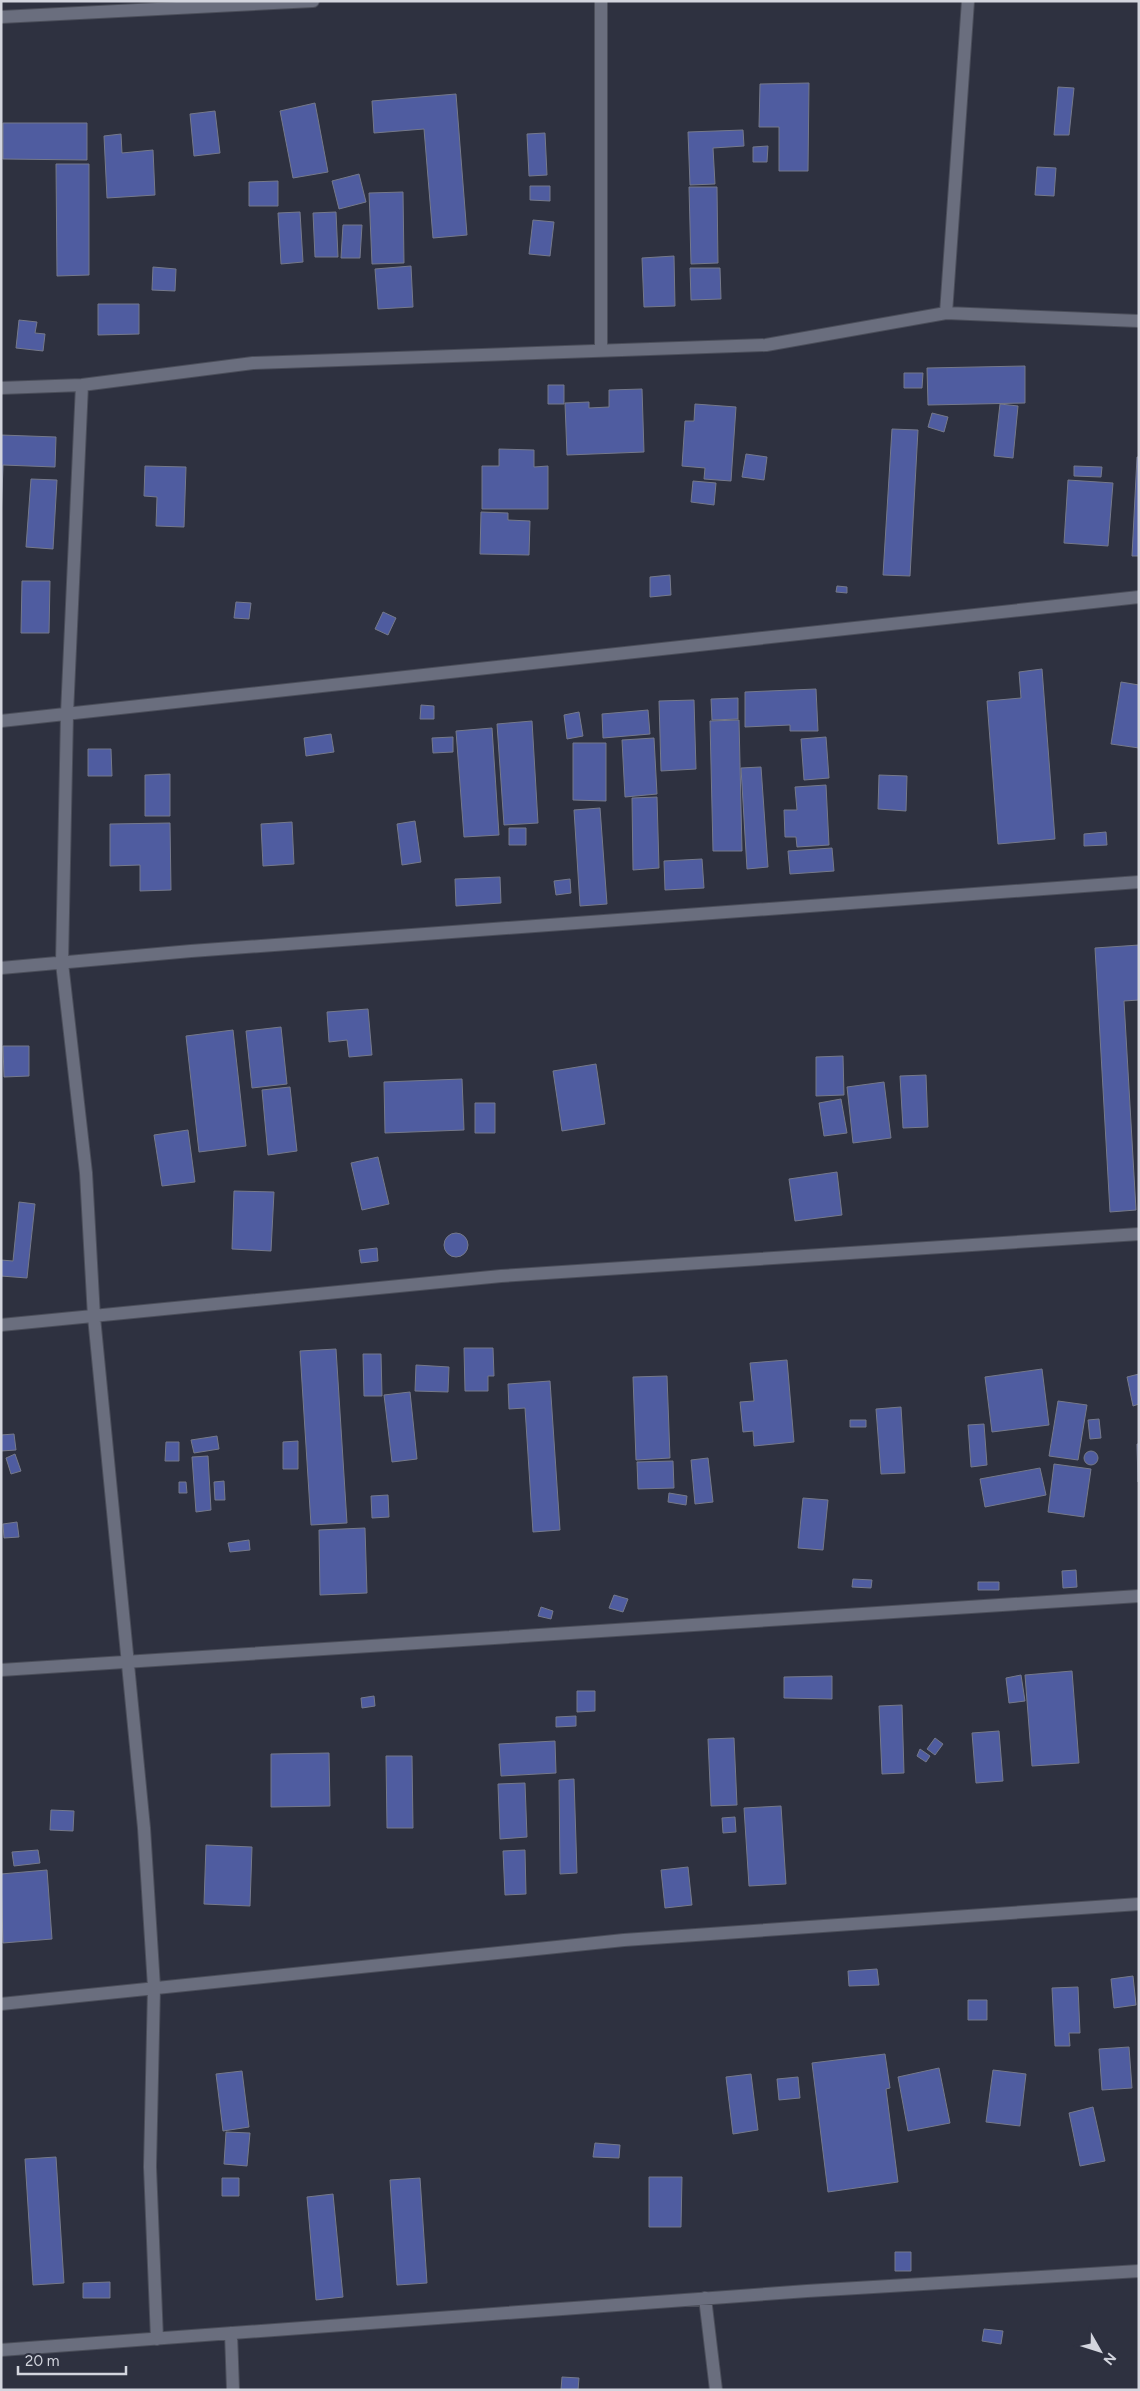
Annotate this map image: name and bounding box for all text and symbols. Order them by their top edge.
north arrow [1075,2326,1125,2376]
scale bar [18,2344,125,2376]
text: N [1100,2349,1120,2368]
text: 20 m [25,2352,59,2370]

